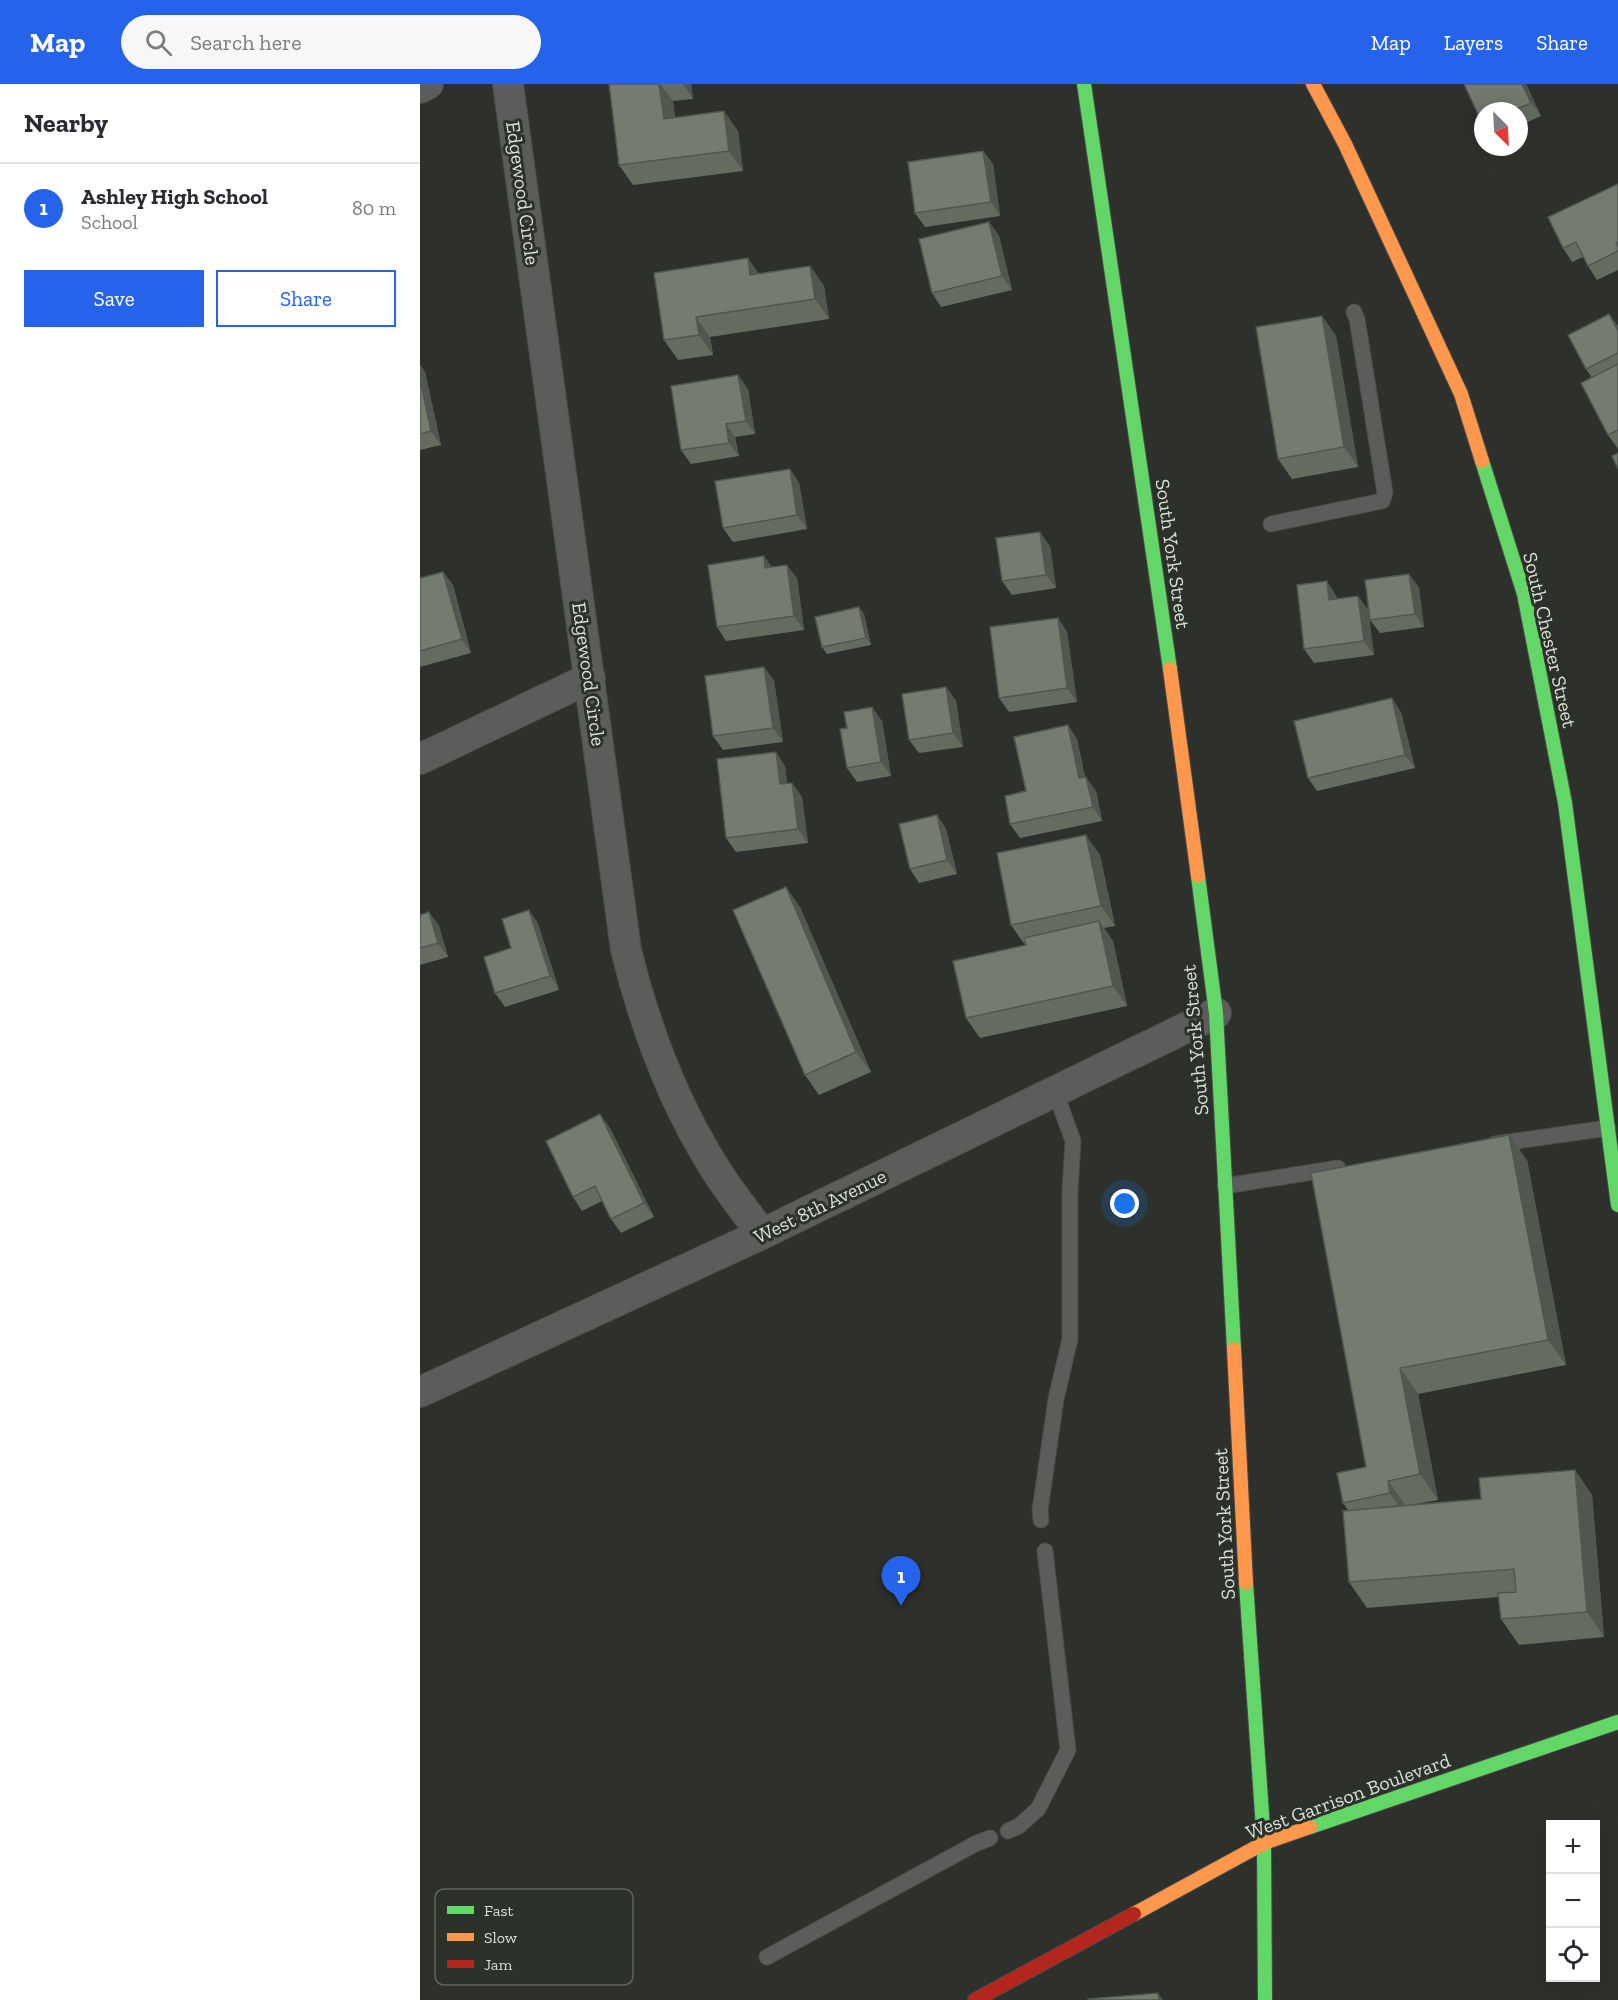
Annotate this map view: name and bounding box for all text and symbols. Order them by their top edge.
search box [121,15,541,69]
text: Map [30,26,85,59]
icon: search [142,26,175,59]
text: Search here [190,29,302,56]
text: Map [1371,30,1411,55]
text: Layers [1444,30,1503,55]
text: Share [1536,30,1588,55]
north arrow [1474,102,1528,156]
text: Nearby [24,107,108,139]
street label: Edgewood Circle [501,120,545,266]
text: Ashley High School [81,183,268,210]
text: 1 [39,196,48,220]
text: 80 m [352,196,396,220]
text: School [81,210,138,234]
button: Save [24,270,204,327]
button: Share [216,270,396,327]
street label: South York Street [1151,477,1195,631]
street label: South Chester Street [1518,550,1582,731]
street label: Edgewood Circle [567,601,611,747]
street label: South York Street [1176,963,1214,1116]
street label: West 8th Avenue [750,1164,890,1248]
your location [1110,1189,1139,1218]
street label: South York Street [1208,1447,1240,1600]
pin: 1 [882,1556,920,1606]
street label: West Garrison Boulevard [1242,1748,1454,1844]
map controls [1546,1820,1600,1982]
button: + [1546,1820,1600,1874]
button: − [1546,1874,1600,1928]
legend [435,1889,633,1985]
text: Fast [484,1901,513,1920]
text: Slow [484,1928,518,1947]
button: locate [1546,1928,1600,1982]
text: Jam [484,1955,513,1974]

